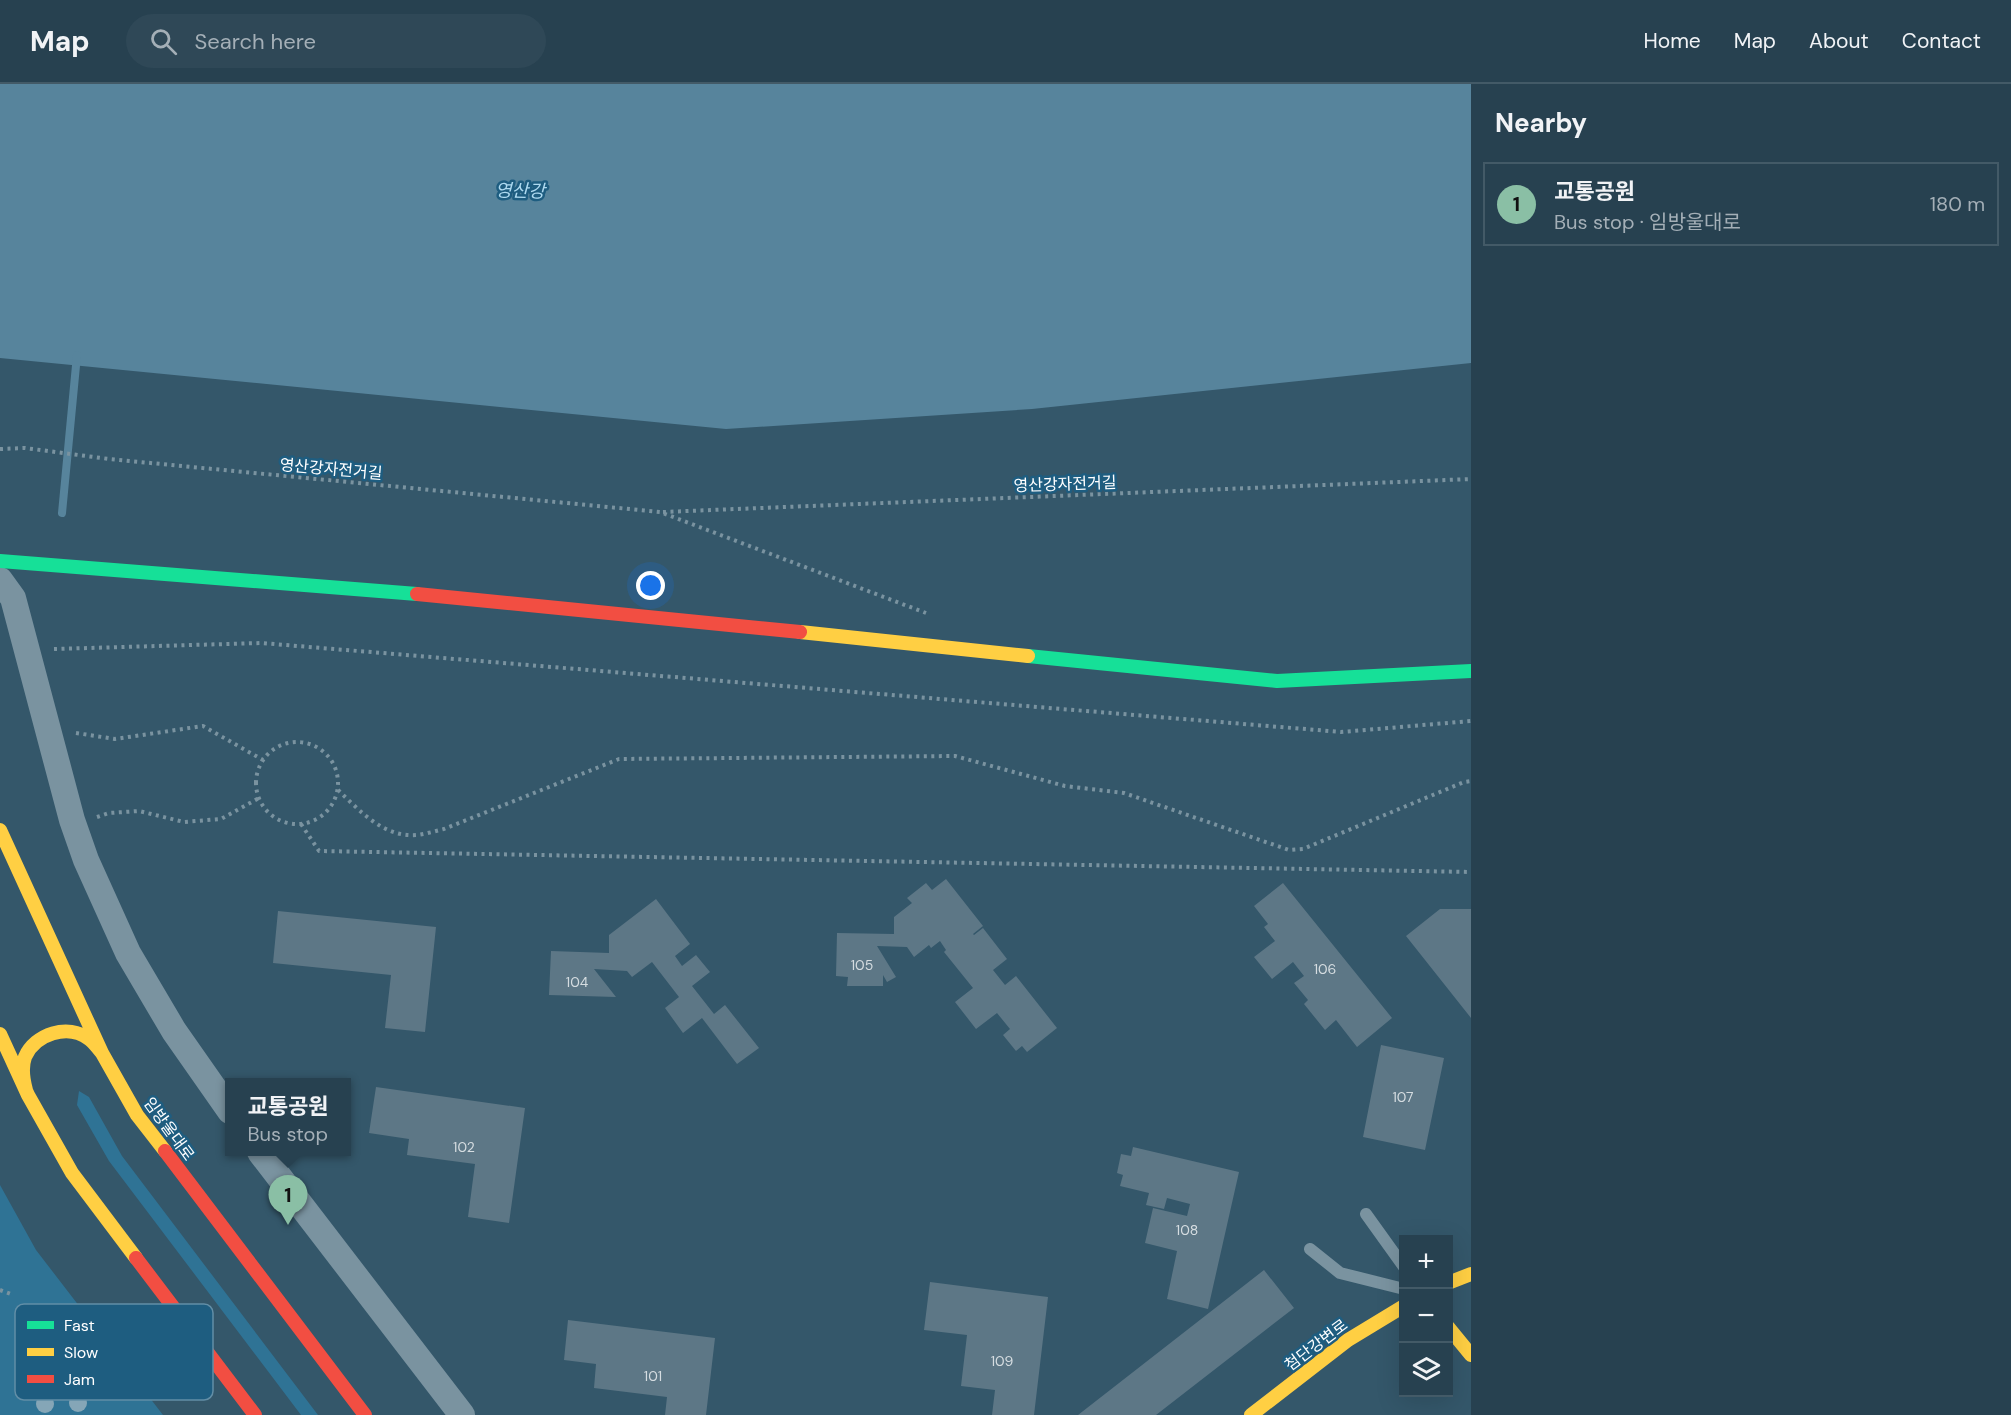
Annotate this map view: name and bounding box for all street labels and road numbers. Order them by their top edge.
street label: 영산강자전거길 [279,454,383,484]
street label: 영산강자전거길 [1013,472,1117,496]
street label: 임방울대로 [139,1093,199,1165]
street label: 첨단강변로 [1280,1314,1352,1376]

